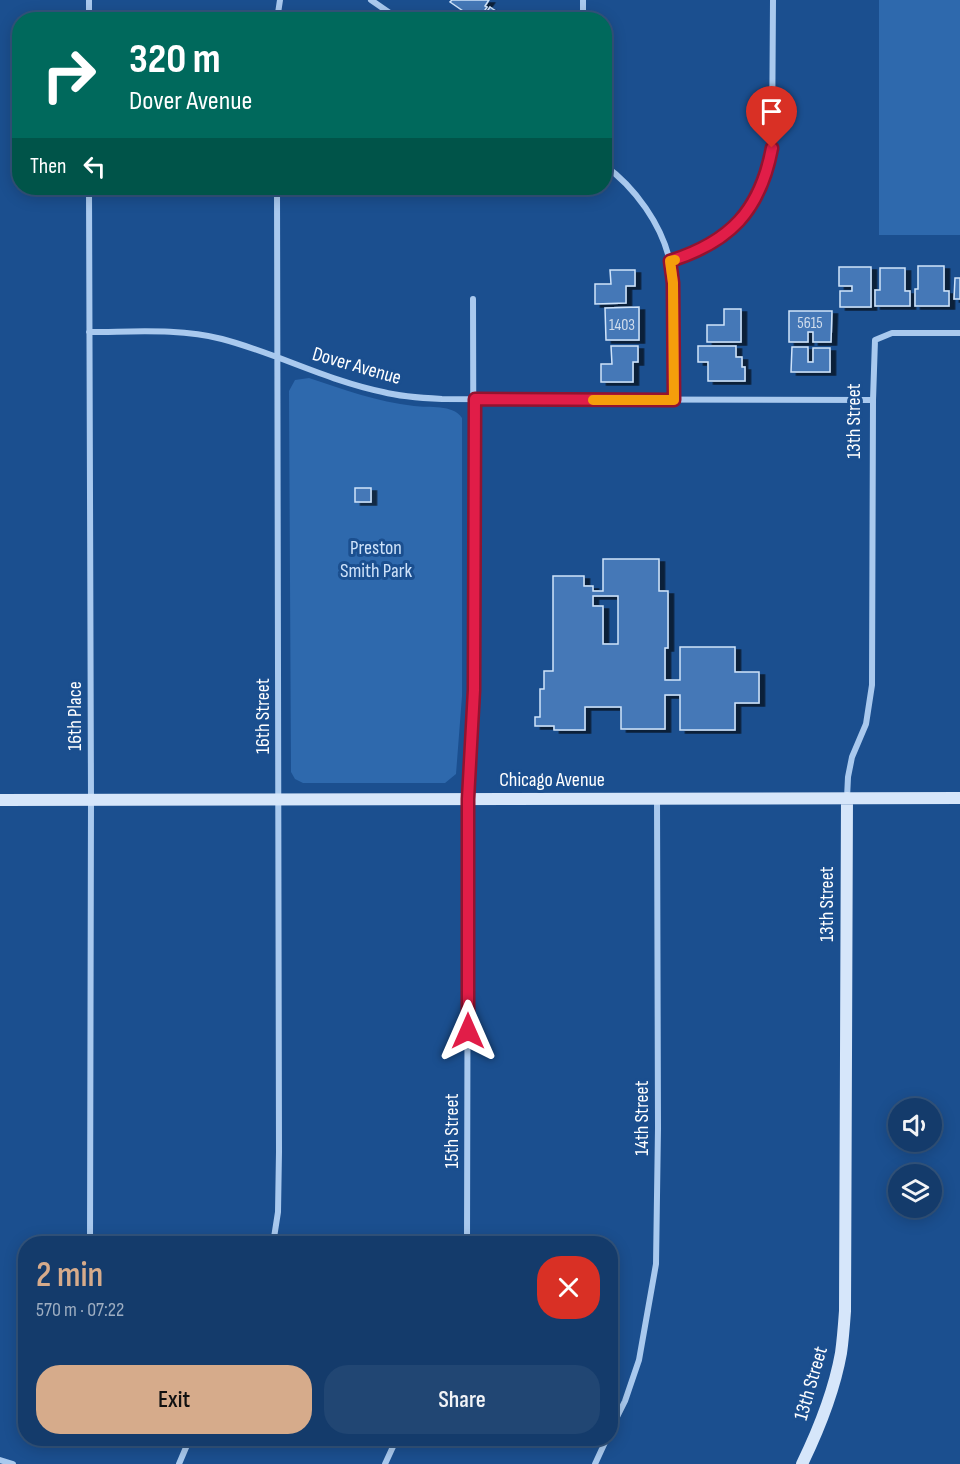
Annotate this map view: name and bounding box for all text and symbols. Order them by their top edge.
text: 320 m [129,34,221,85]
icon: right [30,36,108,114]
text: Dover Avenue [129,85,252,117]
pin [746,86,797,148]
icon: arrive [755,95,788,128]
icon: left [78,150,111,183]
text: Then [30,153,66,180]
house number: 5615 [797,314,823,333]
house number: 1403 [609,316,635,335]
street label: Dover Avenue [309,342,404,390]
street label: 13th Street [842,383,866,459]
park label: Preston Smith Park [340,536,412,583]
street label: 16th Street [251,678,275,754]
street label: 16th Place [63,681,87,751]
street label: Chicago Avenue [499,768,605,792]
street label: 13th Street [815,866,839,942]
position arrow [436,999,500,1063]
street label: 14th Street [630,1080,654,1156]
street label: 15th Street [440,1093,464,1169]
map controls [888,1098,942,1218]
button: sound [888,1098,942,1152]
button: layers [888,1164,942,1218]
text: 2 min [36,1254,103,1297]
button: close [537,1256,600,1319]
text: 570 m · 07:22 [36,1298,124,1322]
street label: 13th Street [789,1344,833,1423]
button: Exit [36,1365,312,1434]
button: Share [324,1365,600,1434]

